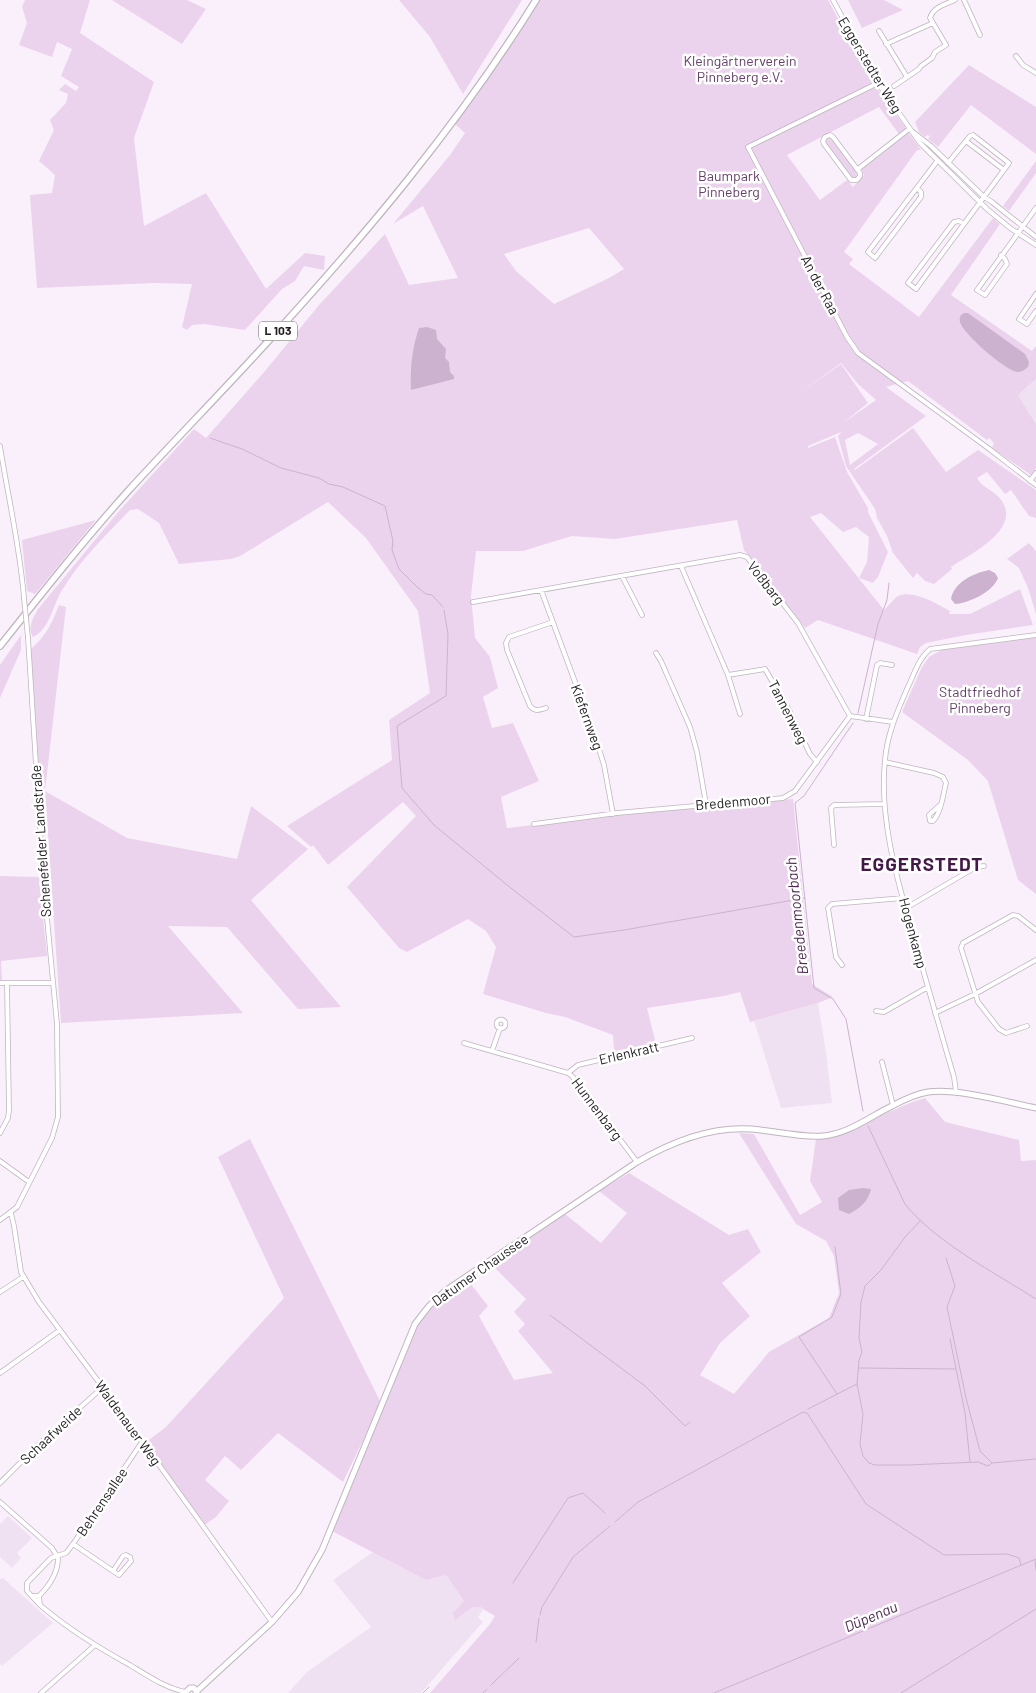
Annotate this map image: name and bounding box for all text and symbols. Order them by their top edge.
street label: Eggerstedter Weg [835,13,906,116]
park label: Kleingärtnerverein Pinneberg e.V. [683,52,797,85]
park label: Baumpark Pinneberg [698,167,760,200]
street label: An der Raa [798,252,843,317]
road number: L 103 [259,322,297,341]
street label: Voßbarg [744,558,789,608]
street label: Tannenweg [765,677,812,747]
street label: Kiefernweg [568,682,607,752]
park label: Stadtfriedhof Pinneberg [939,683,1021,716]
street label: Schenefelder Landstraße [27,764,54,918]
street label: Bredenmoor [694,790,771,813]
district label: EGGERSTEDT [861,852,983,875]
water label: Breedenmoorbach [781,856,811,976]
street label: Hogenkamp [896,896,931,970]
street label: Erlenkratt [597,1037,661,1068]
street label: Hunnenbarg [568,1074,626,1143]
street label: Datumer Chaussee [428,1230,531,1309]
street label: Waldenauer Weg [92,1377,165,1469]
street label: Schaafweide [16,1402,85,1468]
street label: Behrensallee [72,1464,131,1539]
water label: Düpenau [841,1597,900,1635]

